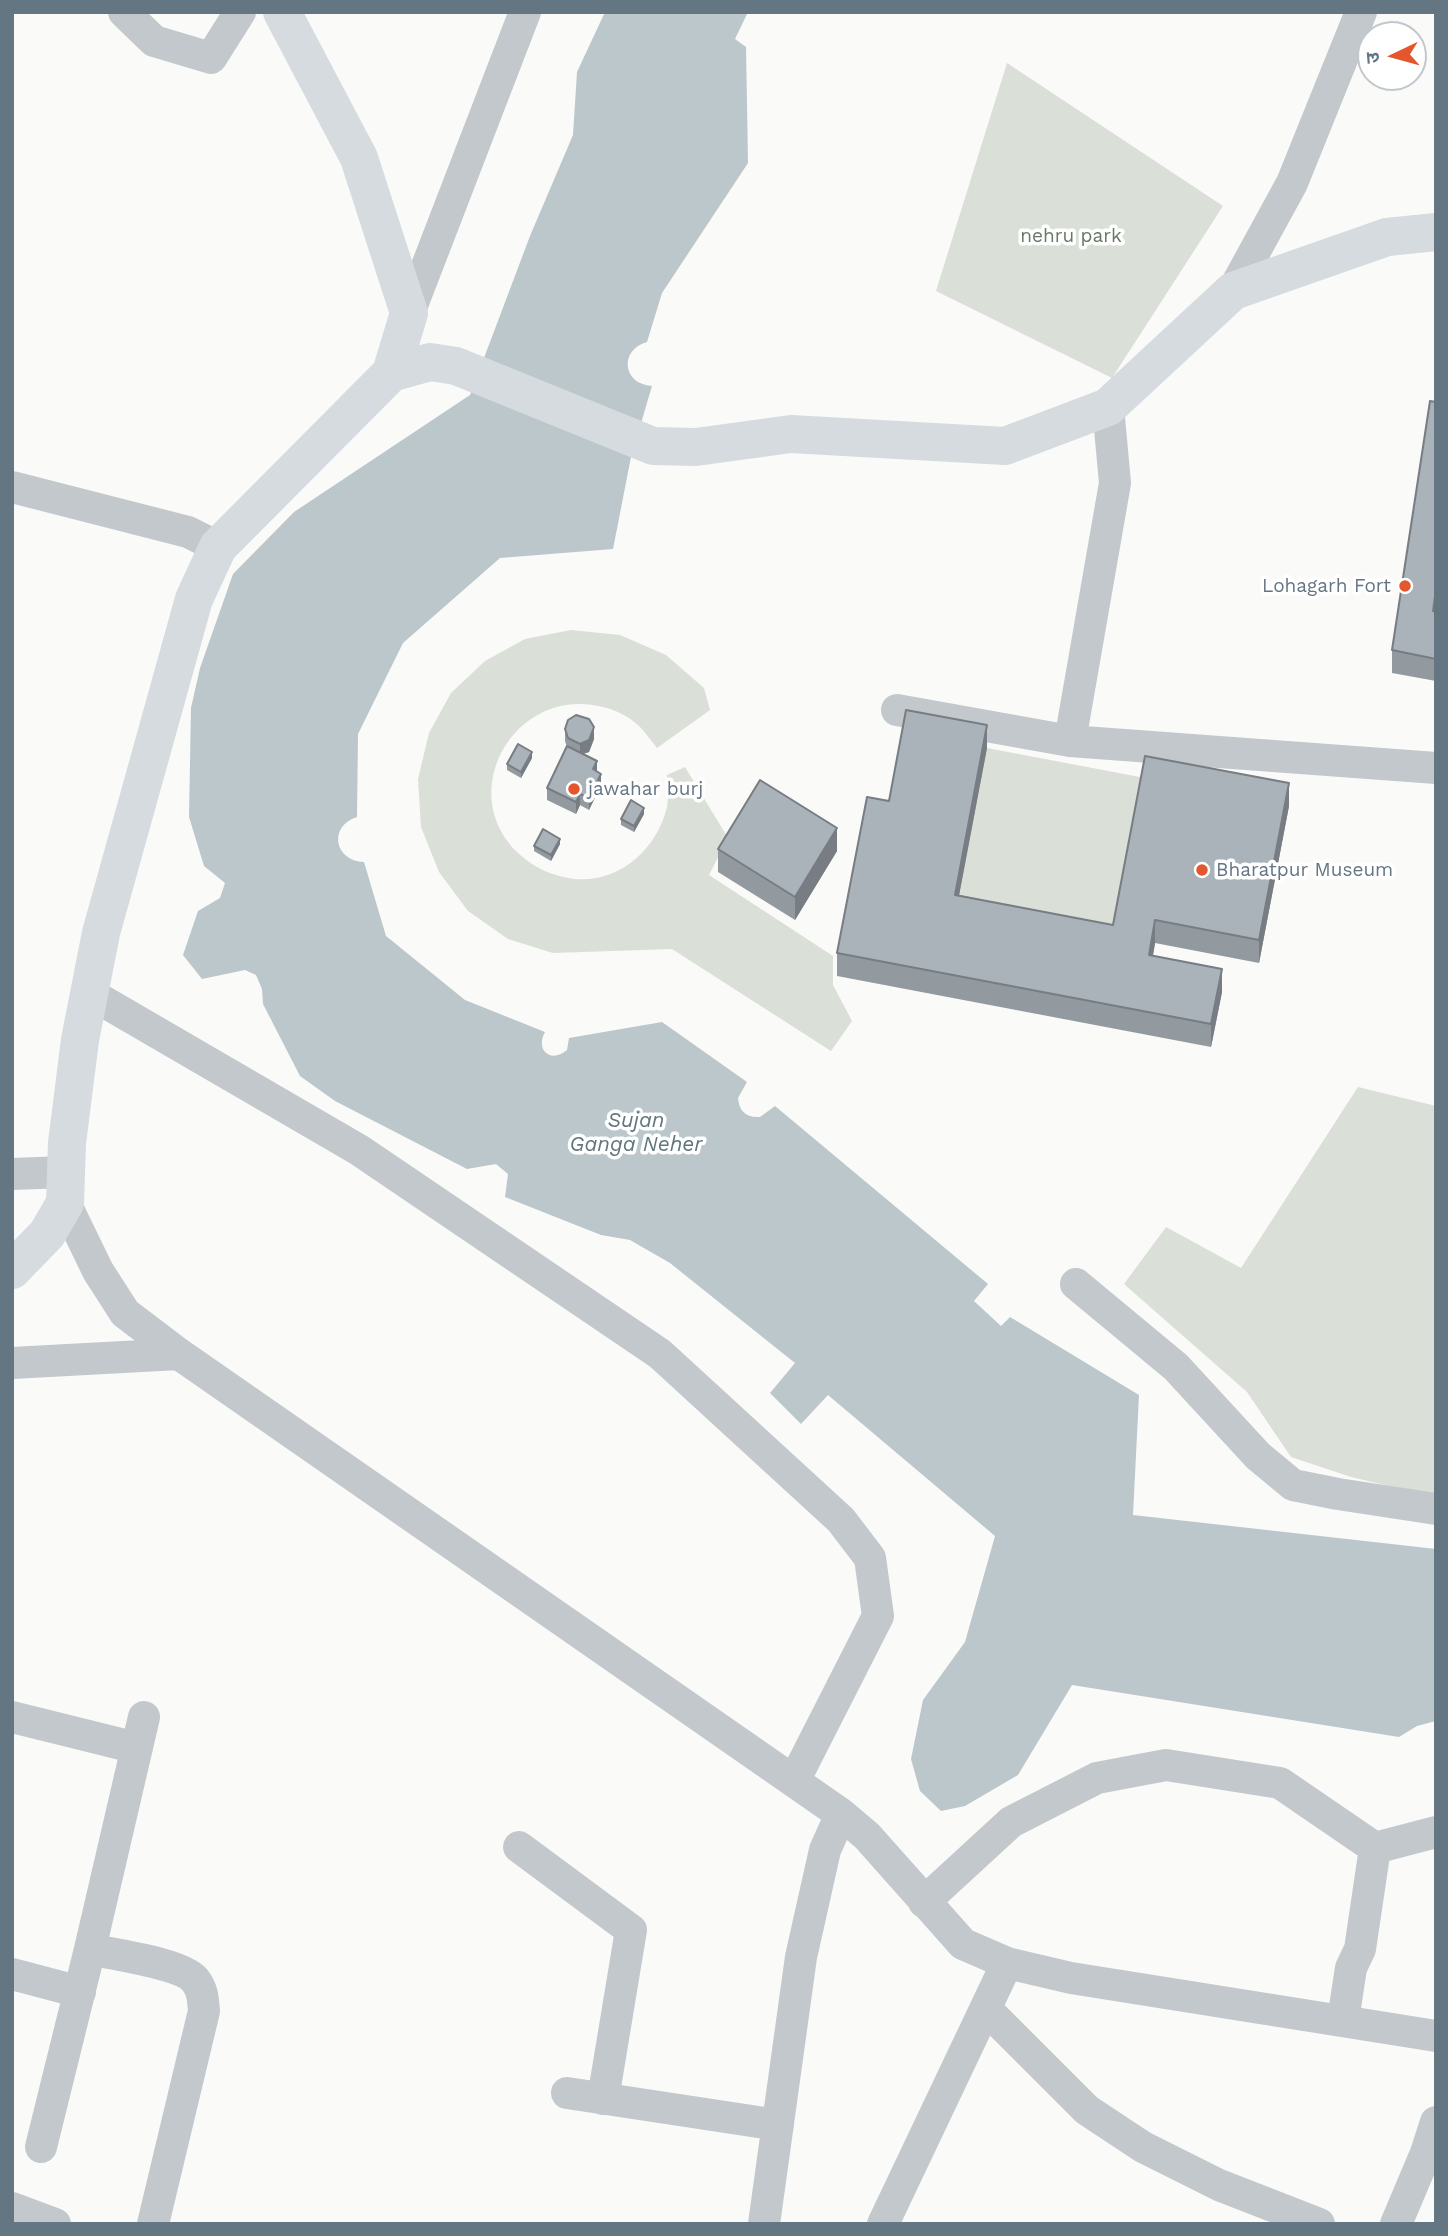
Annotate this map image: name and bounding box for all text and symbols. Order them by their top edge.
north arrow [1357,21,1427,91]
text: उ [1361,51,1385,64]
park label: nehru park [1020,225,1122,247]
place label: Lohagarh Fort [1262,575,1391,597]
marker: Lohagarh Fort [1397,578,1413,594]
place label: jawahar burj [588,778,703,800]
marker: jawahar burj [566,781,582,797]
place label: Bharatpur Museum [1216,859,1393,881]
marker: Bharatpur Museum [1194,862,1210,878]
water label: Sujan Ganga Neher [570,1108,702,1158]

